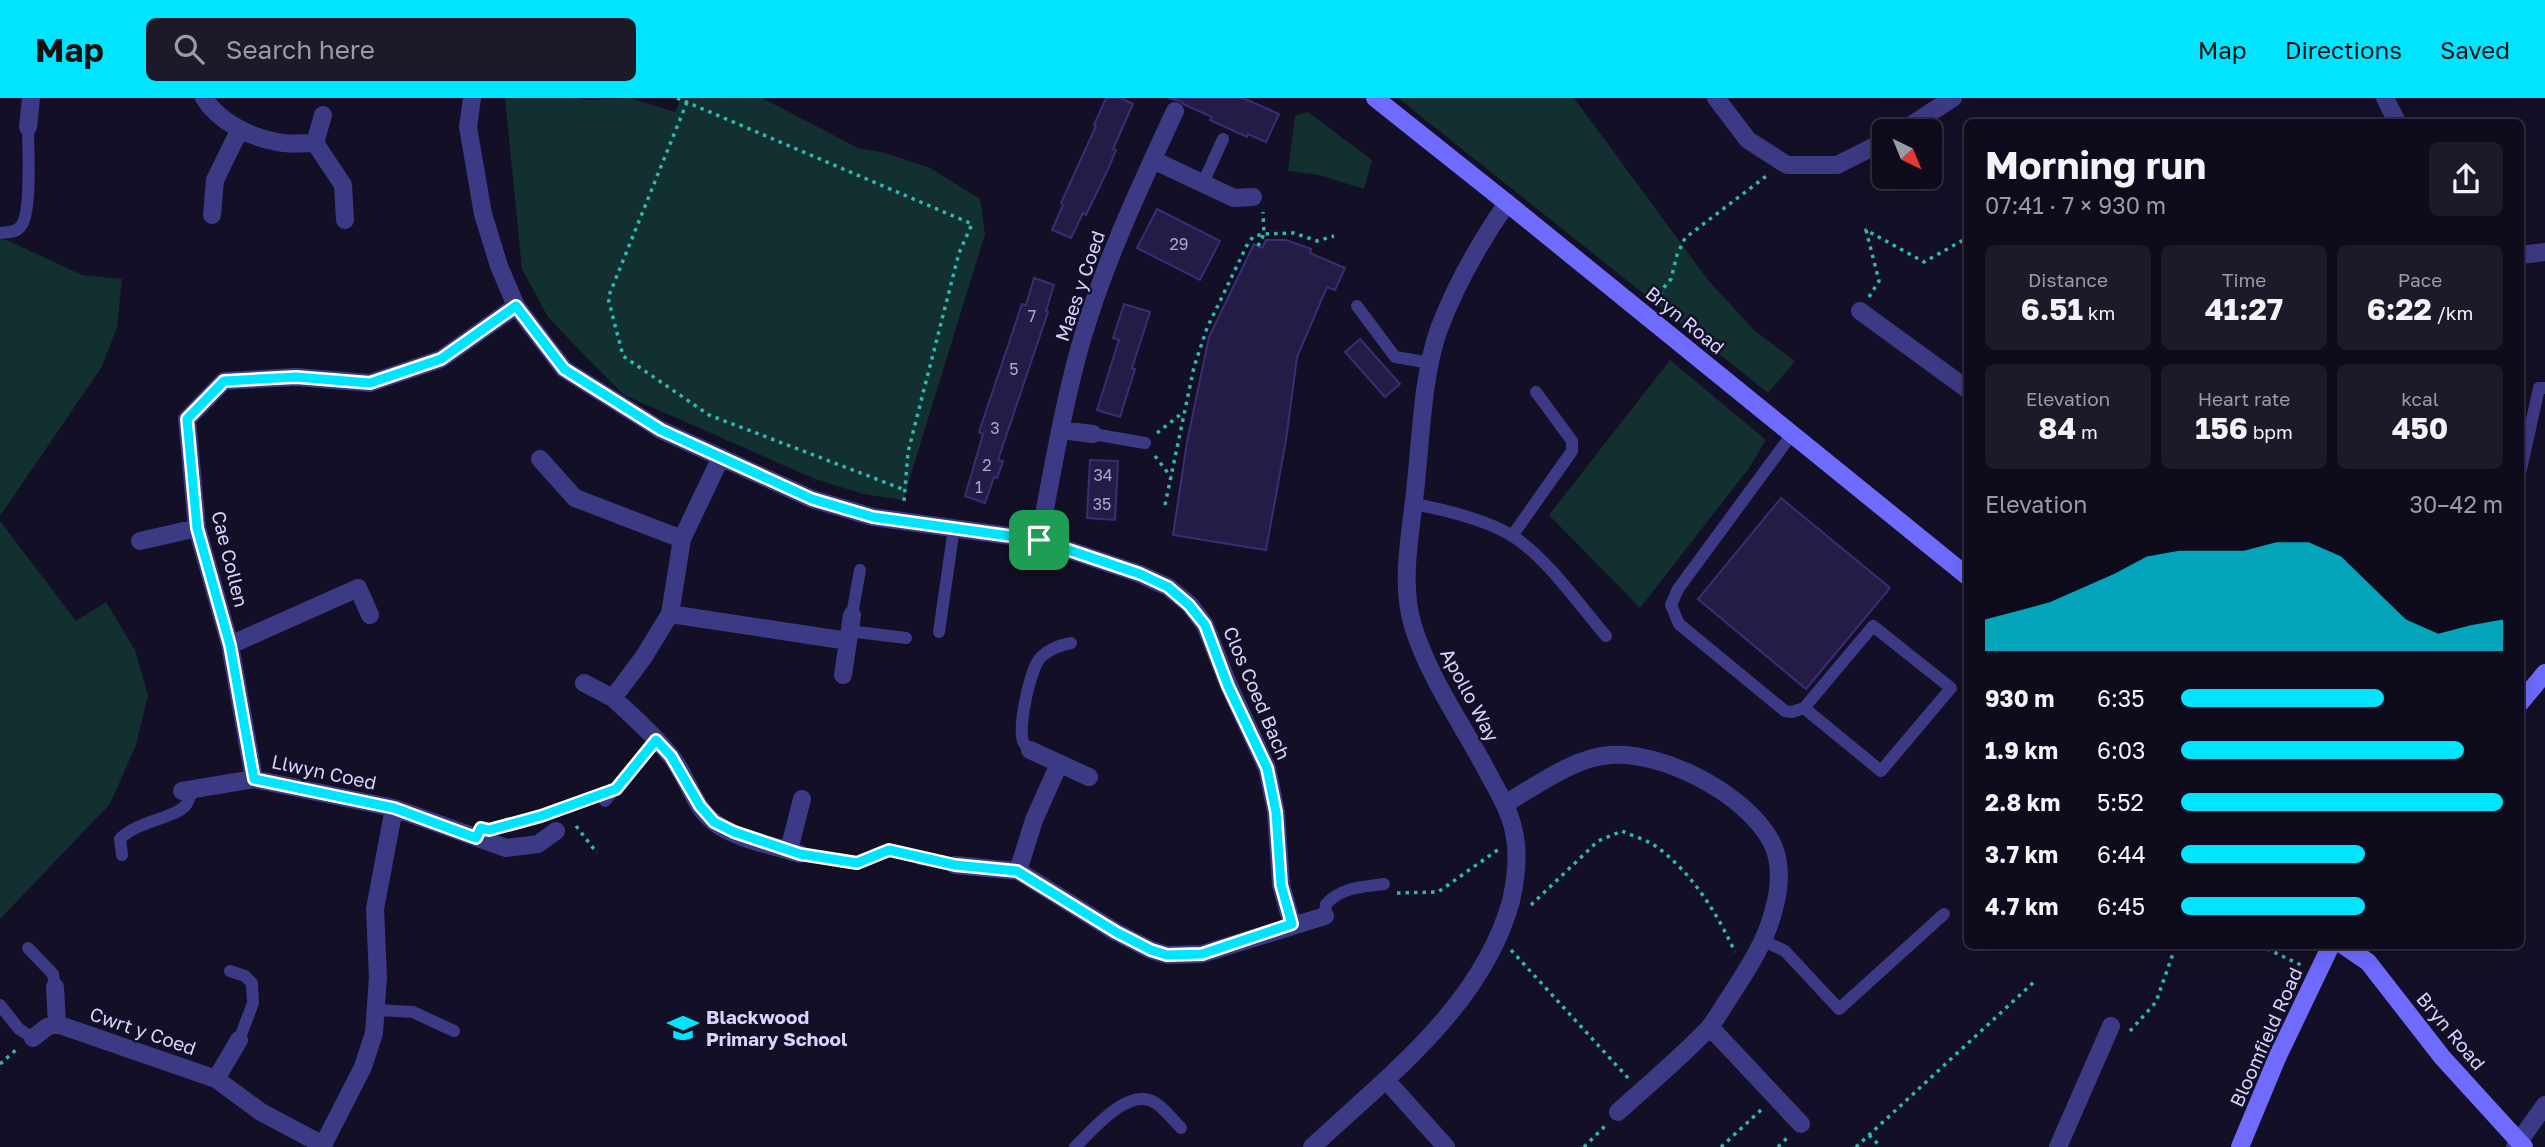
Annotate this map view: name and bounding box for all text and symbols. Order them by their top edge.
search box [146,18,636,81]
text: Map [35,30,104,69]
icon: search [170,30,208,68]
text: Search here [226,34,375,65]
text: Map [2198,35,2247,64]
text: Directions [2285,35,2402,64]
text: Saved [2440,35,2510,64]
north arrow [1872,119,1942,189]
map controls [1872,119,1942,189]
text: Morning run [1985,142,2206,187]
button: share [2429,142,2503,216]
text: 07:41 · 7 × 930 m [1985,191,2166,219]
street label: Maes y Coed [1050,228,1109,344]
house number: 29 [1170,234,1188,254]
text: Distance [2028,268,2108,291]
text: Time [2222,268,2266,291]
text: Pace [2398,268,2442,291]
street label: Bryn Road [1641,281,1729,358]
text: 6.51 [2021,291,2083,327]
text: 41:27 [2205,291,2283,327]
text: 6:22 [2367,291,2432,327]
text: km [2083,301,2115,324]
text: /km [2432,301,2473,324]
house number: 7 [1028,306,1036,326]
house number: 5 [1009,359,1019,379]
text: Elevation [2026,387,2110,410]
text: Heart rate [2198,387,2290,410]
text: kcal [2401,387,2439,410]
text: 84 [2038,410,2076,446]
text: 156 [2195,410,2248,446]
text: 450 [2392,410,2448,446]
house number: 3 [990,418,1000,438]
text: m [2076,420,2098,443]
text: bpm [2248,420,2293,443]
house number: 2 [982,455,992,475]
house number: 34 [1093,465,1113,485]
house number: 1 [975,477,983,497]
text: Elevation [1985,490,2087,518]
text: 30–42 m [2410,490,2503,518]
house number: 35 [1093,494,1111,514]
street label: Cae Collen [207,508,254,609]
pin [1009,510,1069,570]
icon: arrive [1020,521,1058,559]
street label: Clos Coed Bach [1219,623,1296,763]
street label: Apollo Way [1436,644,1505,746]
text: 930 m [1985,684,2054,712]
text: 6:35 [2097,684,2145,712]
text: 1.9 km [1985,736,2058,764]
text: 6:03 [2097,736,2146,764]
street label: Llwyn Coed [270,749,379,794]
text: 2.8 km [1985,788,2060,816]
text: 5:52 [2097,788,2144,816]
text: 3.7 km [1985,840,2058,868]
text: 6:44 [2097,840,2146,868]
text: 4.7 km [1985,892,2059,920]
text: 6:45 [2097,892,2145,920]
street label: Bloomfield Road [2224,964,2307,1110]
street label: Bryn Road [2412,987,2491,1074]
street label: Cwrt y Coed [87,1002,199,1059]
place label: Blackwood Primary School [706,1005,847,1050]
school or university icon: Blackwood Primary School [666,1011,700,1045]

